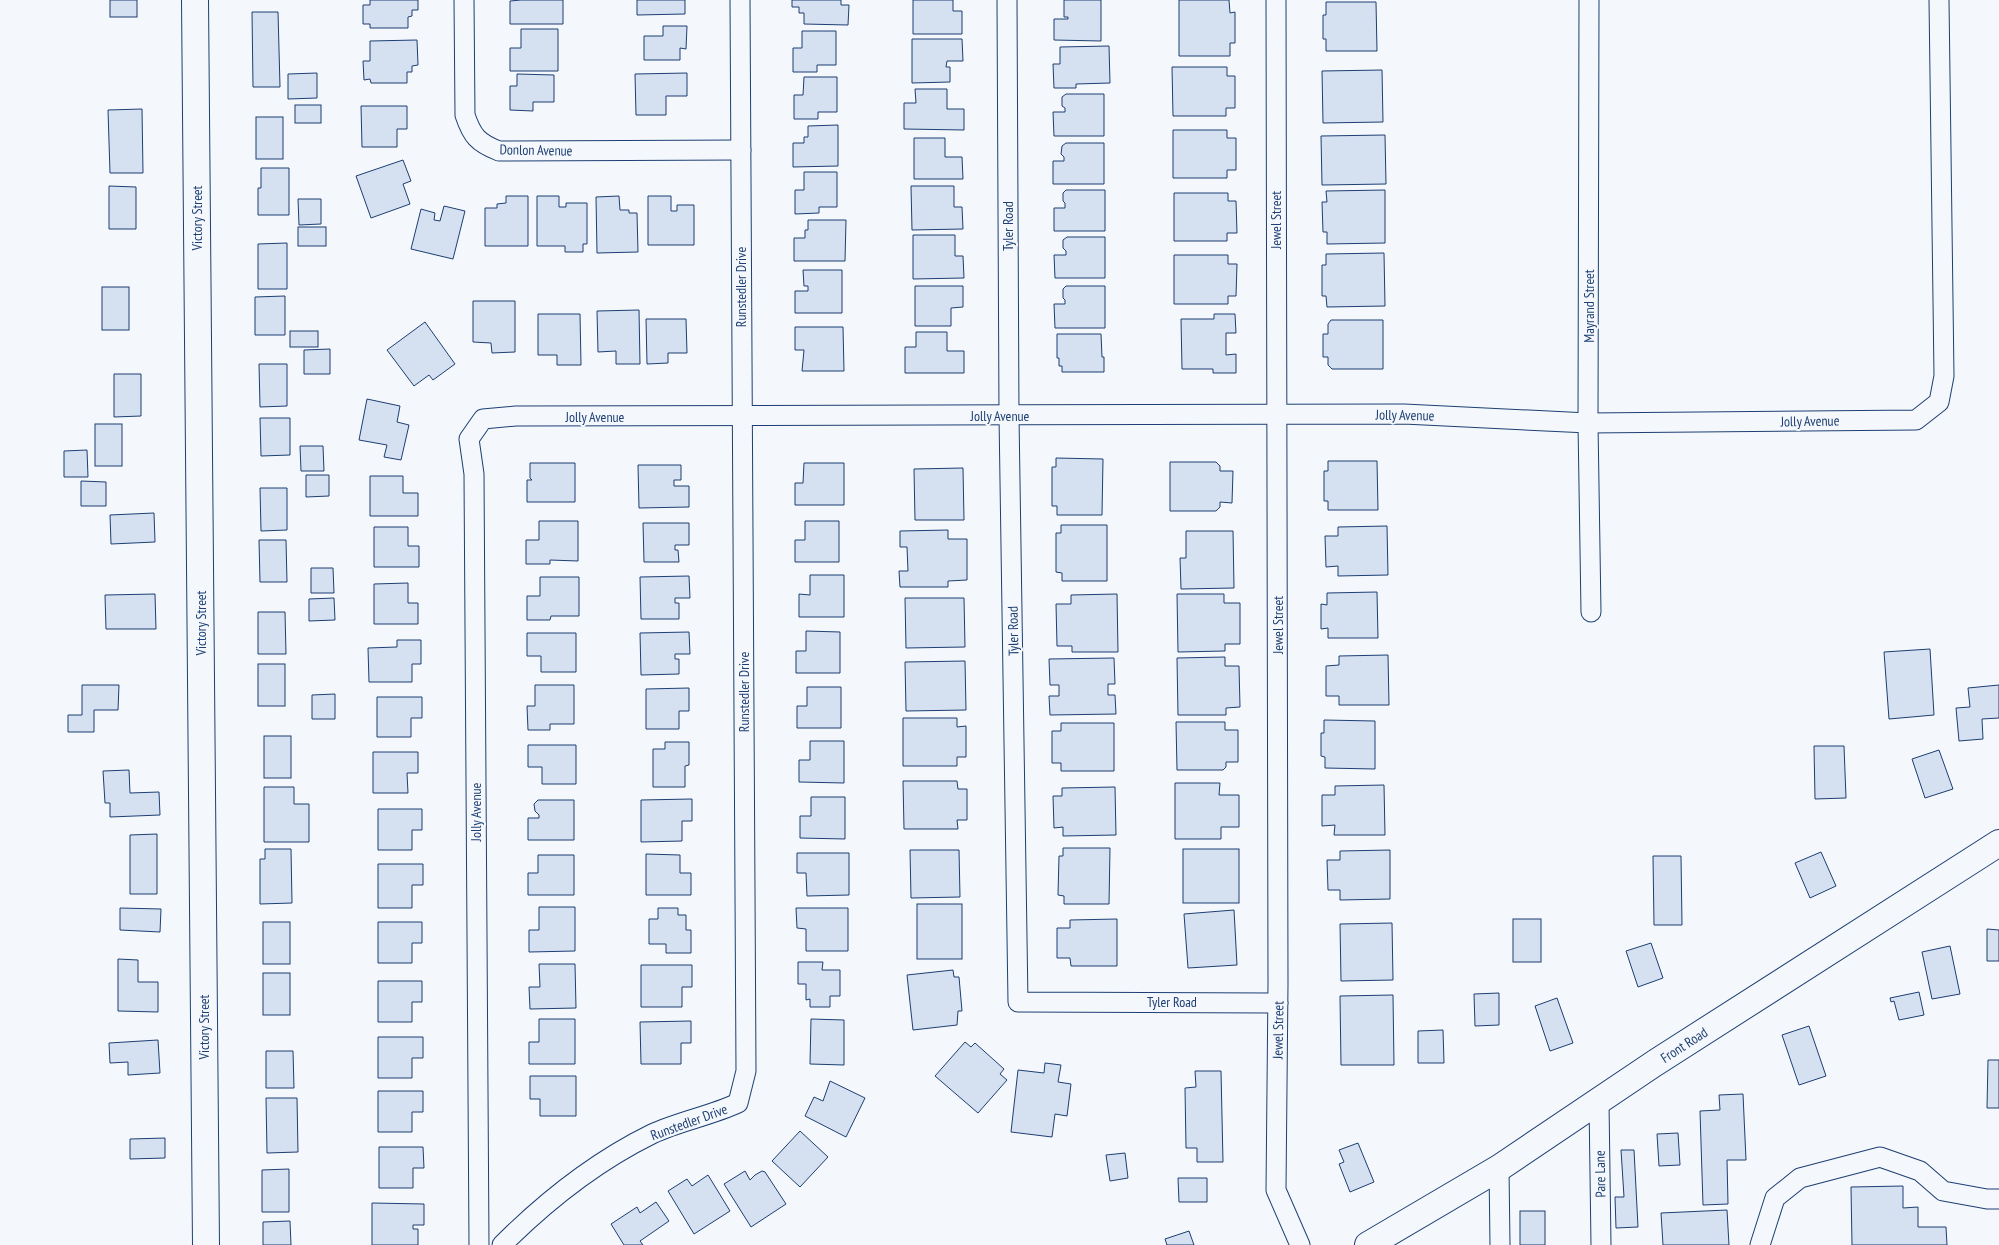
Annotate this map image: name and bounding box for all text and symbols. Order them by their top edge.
street label: Donlon Avenue [499,140,573,160]
street label: Victory Street [188,185,206,251]
street label: Jewel Street [1267,191,1285,250]
street label: Tyler Road [999,201,1017,251]
street label: Runstedler Drive [732,247,750,327]
street label: Mayrand Street [1580,269,1598,343]
street label: Jolly Avenue [1374,405,1435,425]
street label: Jolly Avenue [970,407,1030,425]
street label: Jolly Avenue [565,408,625,426]
street label: Jolly Avenue [1779,411,1840,431]
street label: Victory Street [192,590,210,656]
street label: Jewel Street [1269,596,1287,655]
street label: Tyler Road [1004,606,1022,656]
street label: Runstedler Drive [735,652,753,732]
street label: Jolly Avenue [467,782,485,842]
street label: Tyler Road [1147,993,1197,1011]
street label: Victory Street [195,994,213,1060]
street label: Jewel Street [1268,1001,1288,1060]
street label: Front Road [1657,1023,1711,1067]
street label: Runstedler Drive [648,1100,730,1144]
street label: Pare Lane [1591,1150,1609,1198]

